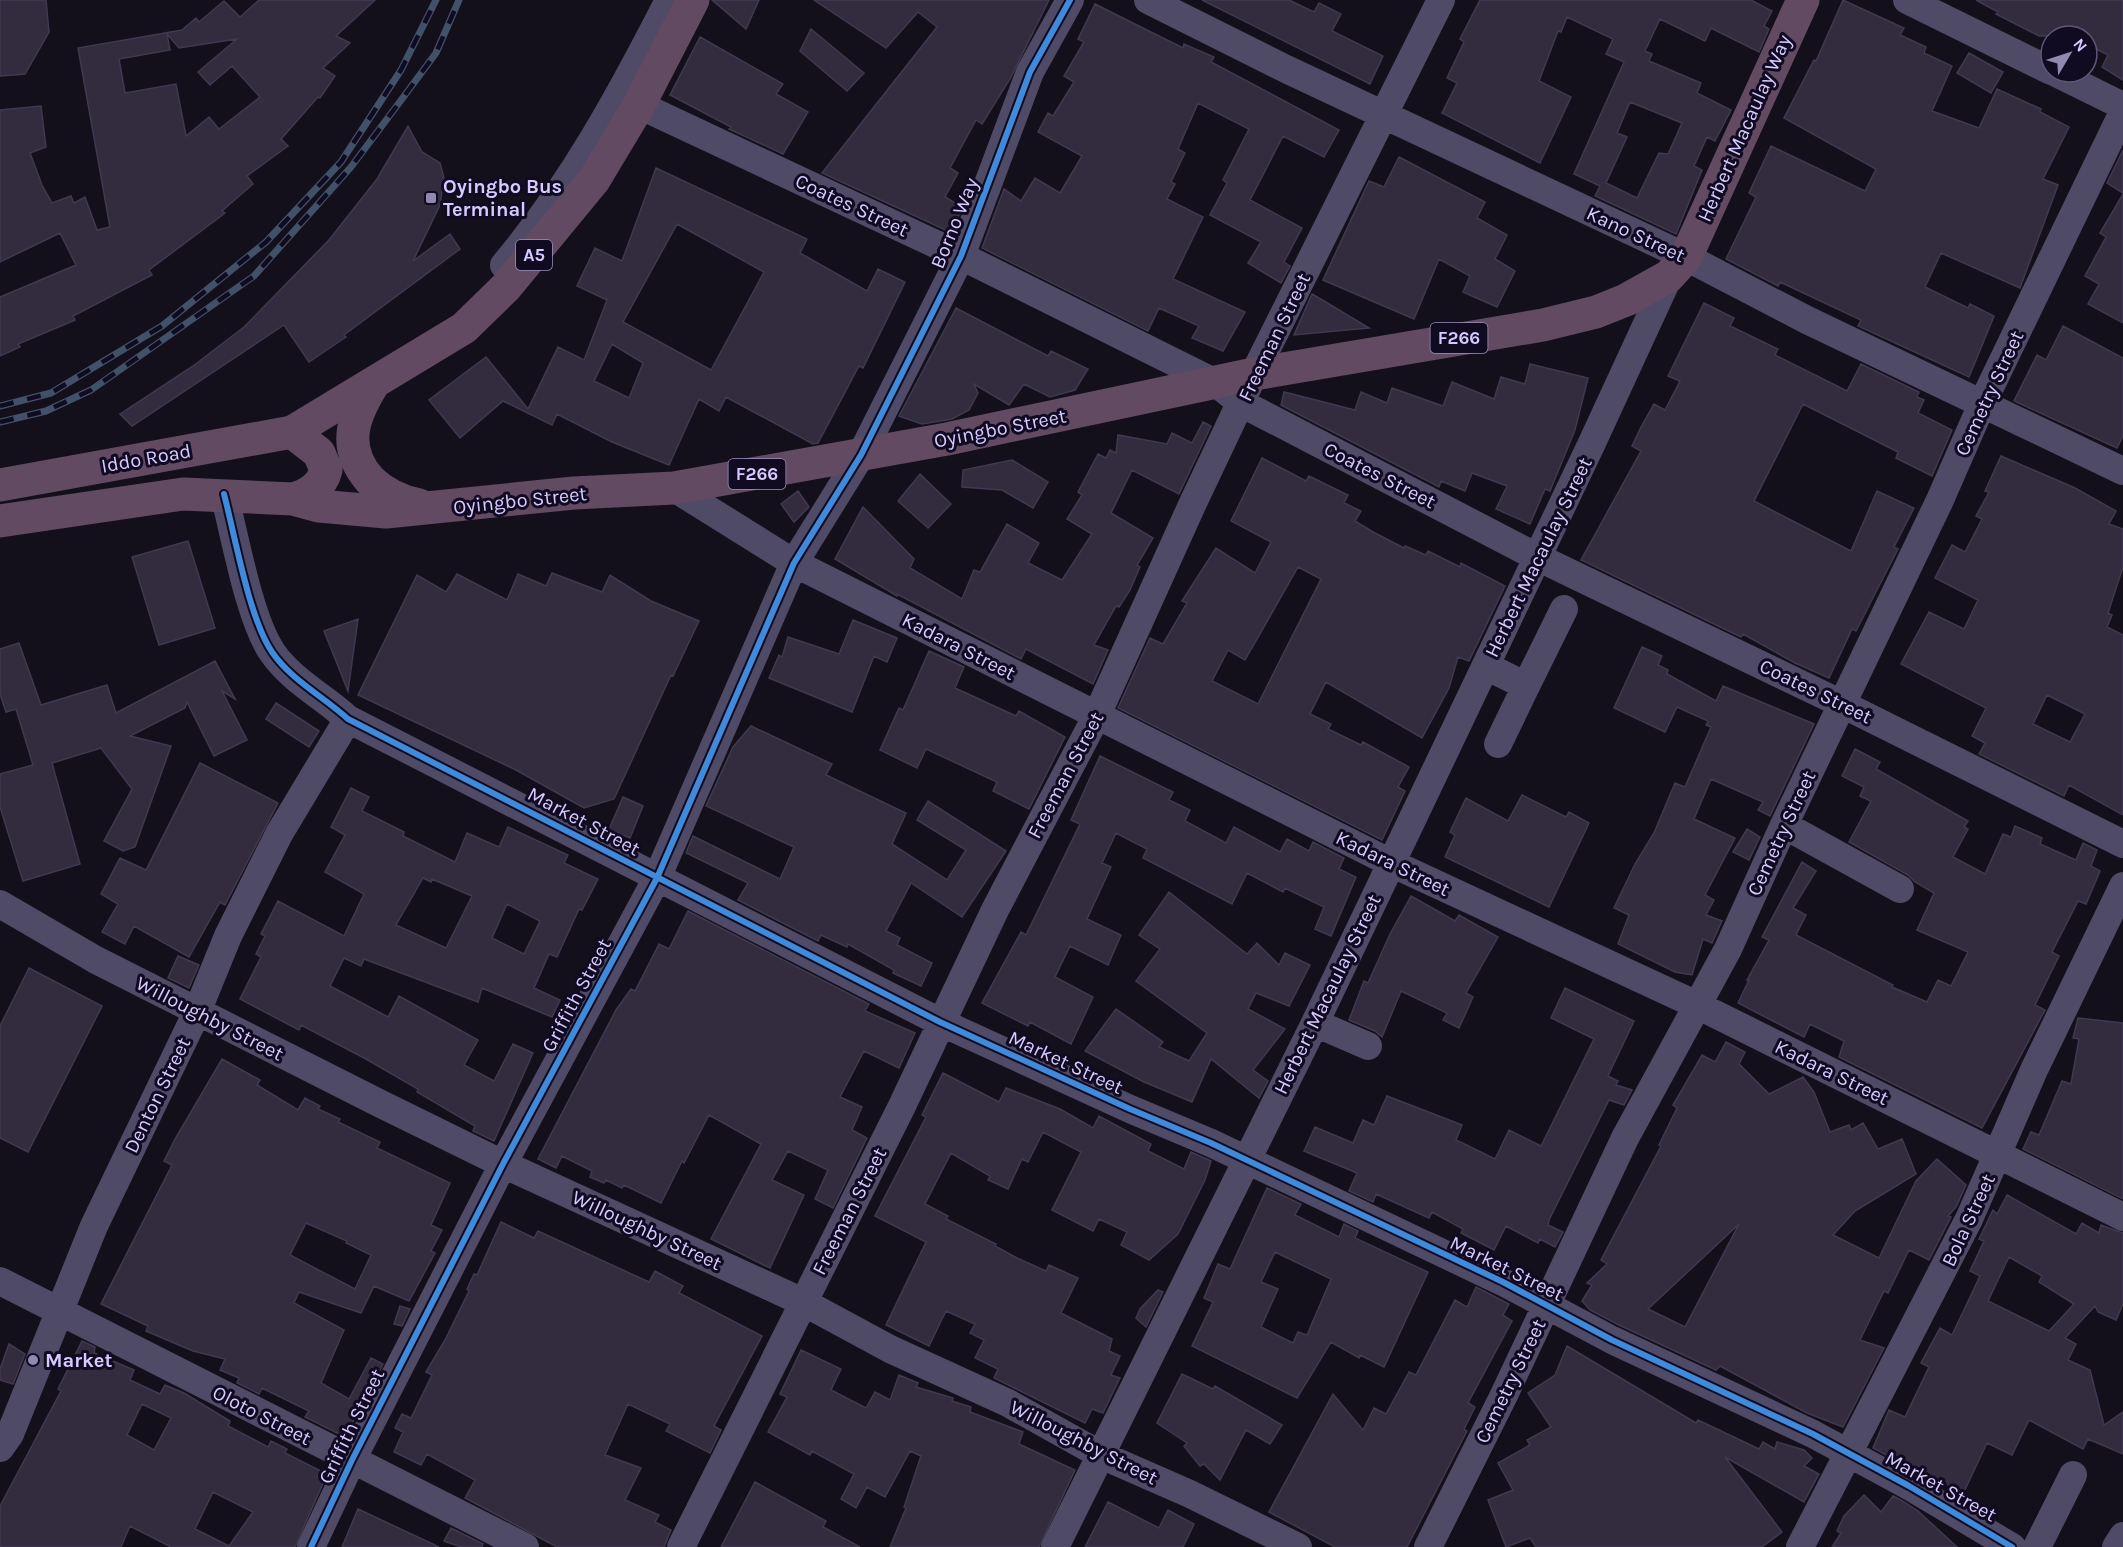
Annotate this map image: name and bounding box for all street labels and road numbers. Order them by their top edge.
street label: Herbert Macaulay Way [1693,31,1796,225]
street label: Coates Street [792,169,912,242]
street label: Borno Way [926,174,983,272]
street label: Kano Street [1583,202,1689,267]
road number: A5 [516,240,552,270]
street label: Freeman Street [1233,269,1316,405]
road number: F266 [1430,323,1488,353]
street label: Cemetry Street [1950,327,2029,459]
street label: Oyingbo Street [932,404,1069,453]
street label: Coates Street [1320,437,1440,514]
street label: Iddo Road [99,439,193,478]
street label: Herbert Macaulay Street [1480,453,1597,661]
road number: F266 [728,459,786,489]
street label: Oyingbo Street [452,482,588,519]
street label: Kadara Street [898,608,1020,685]
street label: Coates Street [1756,654,1876,729]
street label: Freeman Street [1022,708,1109,842]
street label: Cemetry Street [1742,767,1821,899]
street label: Market Street [524,782,644,861]
street label: Kadara Street [1332,826,1454,901]
street label: Herbert Macaulay Street [1269,890,1386,1098]
street label: Griffith Street [537,934,616,1056]
street label: Willoughby Street [132,971,288,1066]
street label: Market Street [1005,1026,1127,1099]
street label: Denton Street [120,1033,196,1157]
street label: Kadara Street [1771,1035,1893,1110]
street label: Freeman Street [807,1143,892,1279]
street label: Bola Street [1937,1170,2000,1270]
street label: Willoughby Street [568,1186,726,1275]
street label: Market Street [1446,1231,1568,1306]
street label: Cemetry Street [1470,1315,1551,1447]
street label: Griffith Street [314,1365,389,1487]
street label: Oloto Street [209,1381,315,1450]
street label: Willoughby Street [1006,1395,1162,1490]
street label: Market Street [1881,1446,2001,1527]

